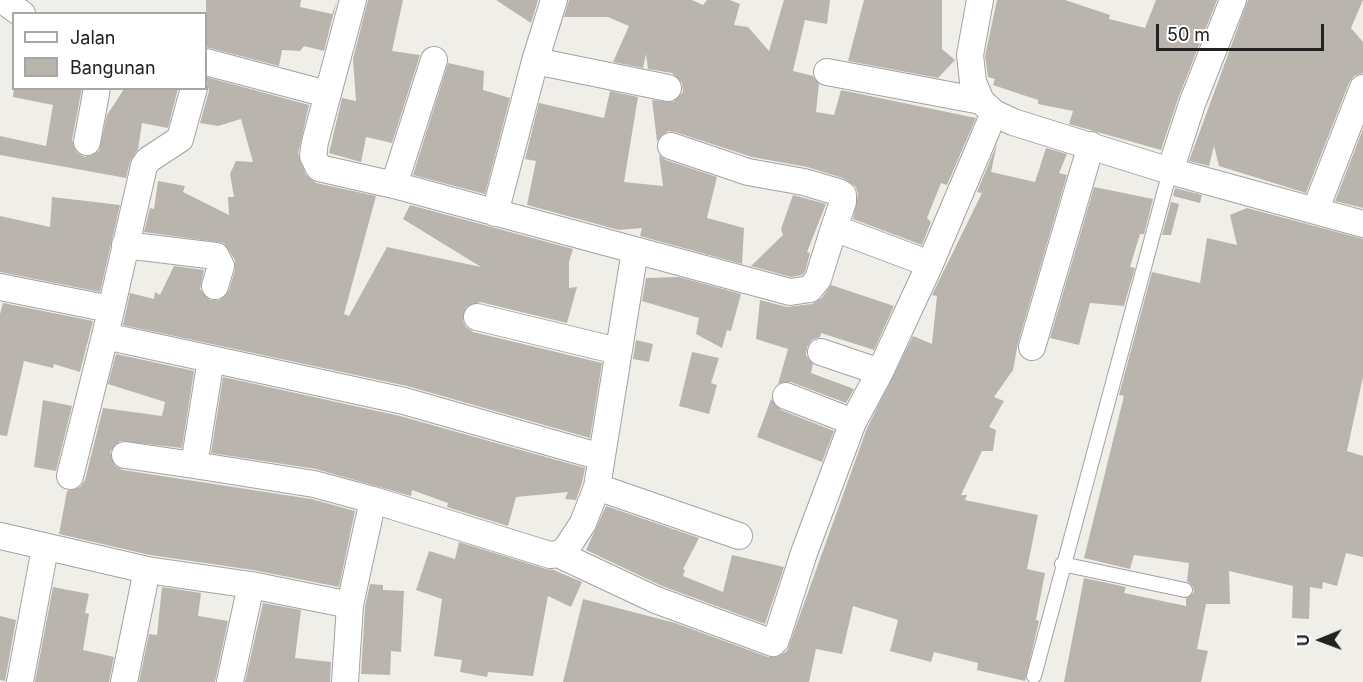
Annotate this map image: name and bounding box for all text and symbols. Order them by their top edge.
legend [12,12,207,90]
scale bar [1159,12,1327,50]
text: 50 m [1167,24,1210,45]
text: Jalan [70,27,115,48]
text: Bangunan [70,57,156,78]
north arrow [1291,610,1351,670]
text: U [1293,634,1313,646]

